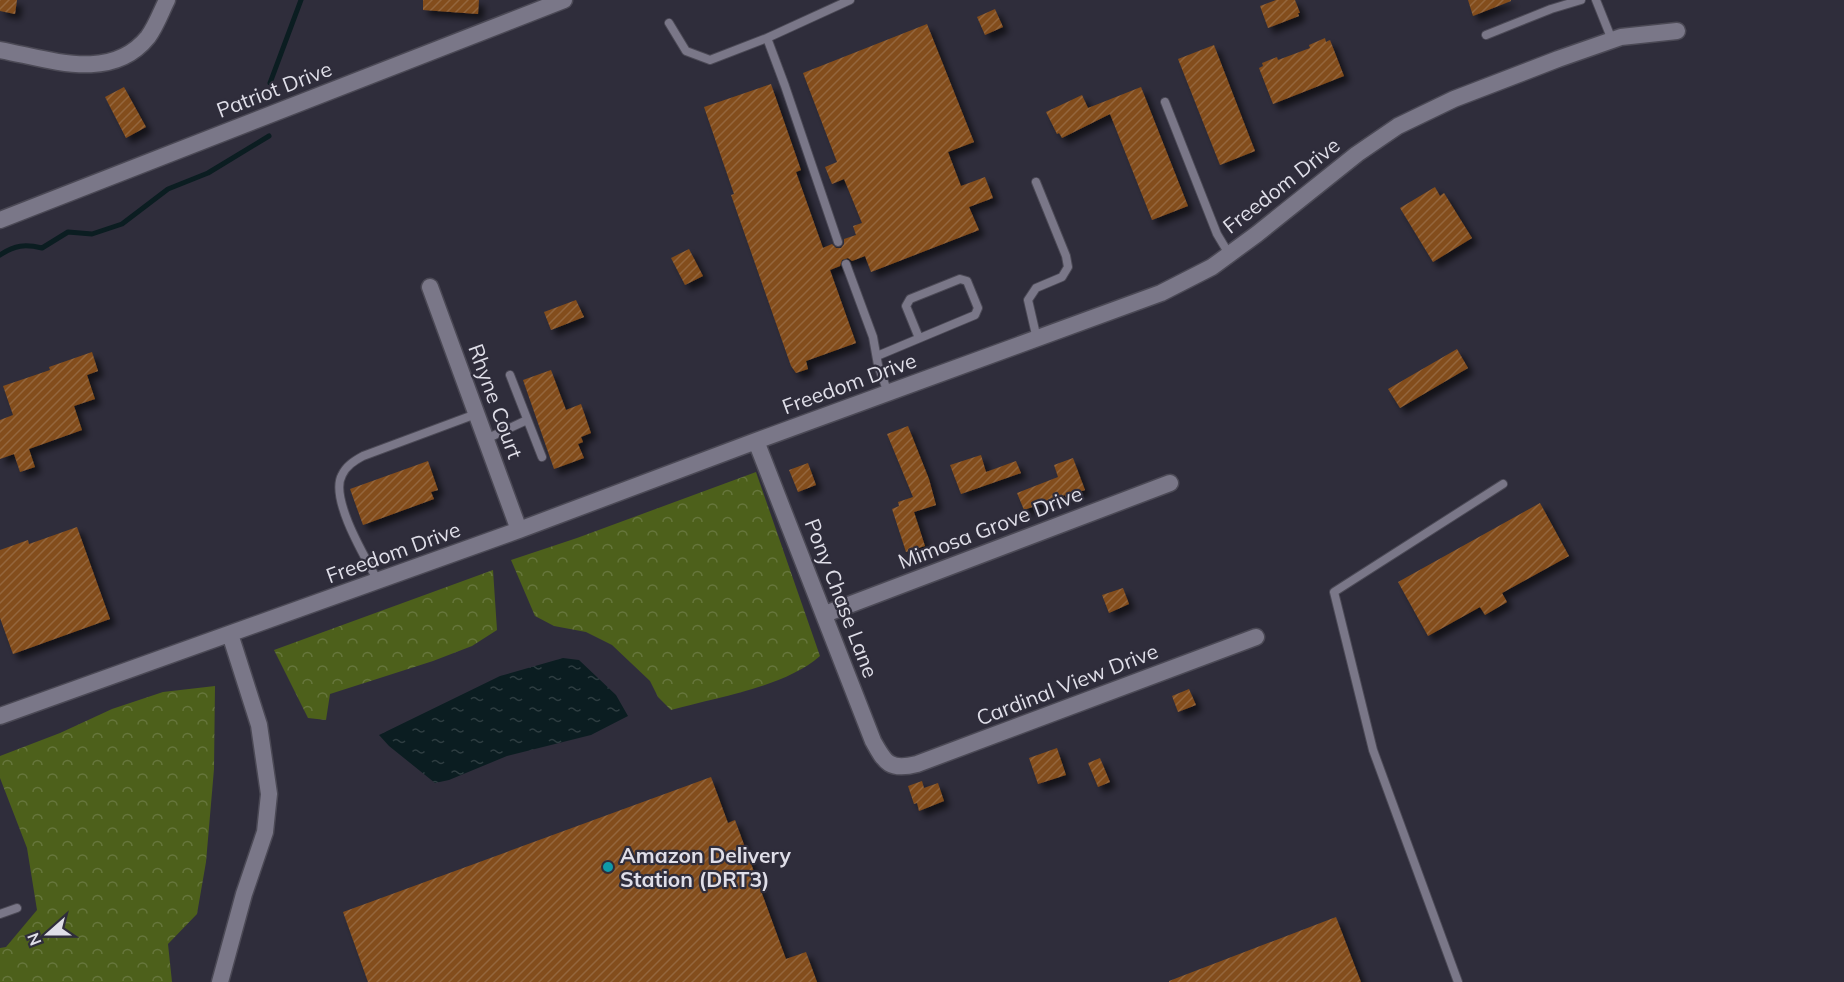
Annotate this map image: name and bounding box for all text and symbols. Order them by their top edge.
street label: Patriot Drive [213,55,335,123]
street label: Freedom Drive [1217,131,1345,239]
street label: Rhyne Court [463,340,529,462]
street label: Freedom Drive [778,347,920,419]
street label: Mimosa Grove Drive [894,480,1086,574]
street label: Pony Chase Lane [800,515,884,681]
street label: Freedom Drive [322,516,464,588]
street label: Cardinal View Drive [972,637,1162,731]
place label: Amazon Delivery Station (DRT3) [620,842,791,892]
marker: Amazon Delivery Station (DRT3) [601,860,615,874]
north arrow [18,904,78,964]
text: N [22,930,45,949]

